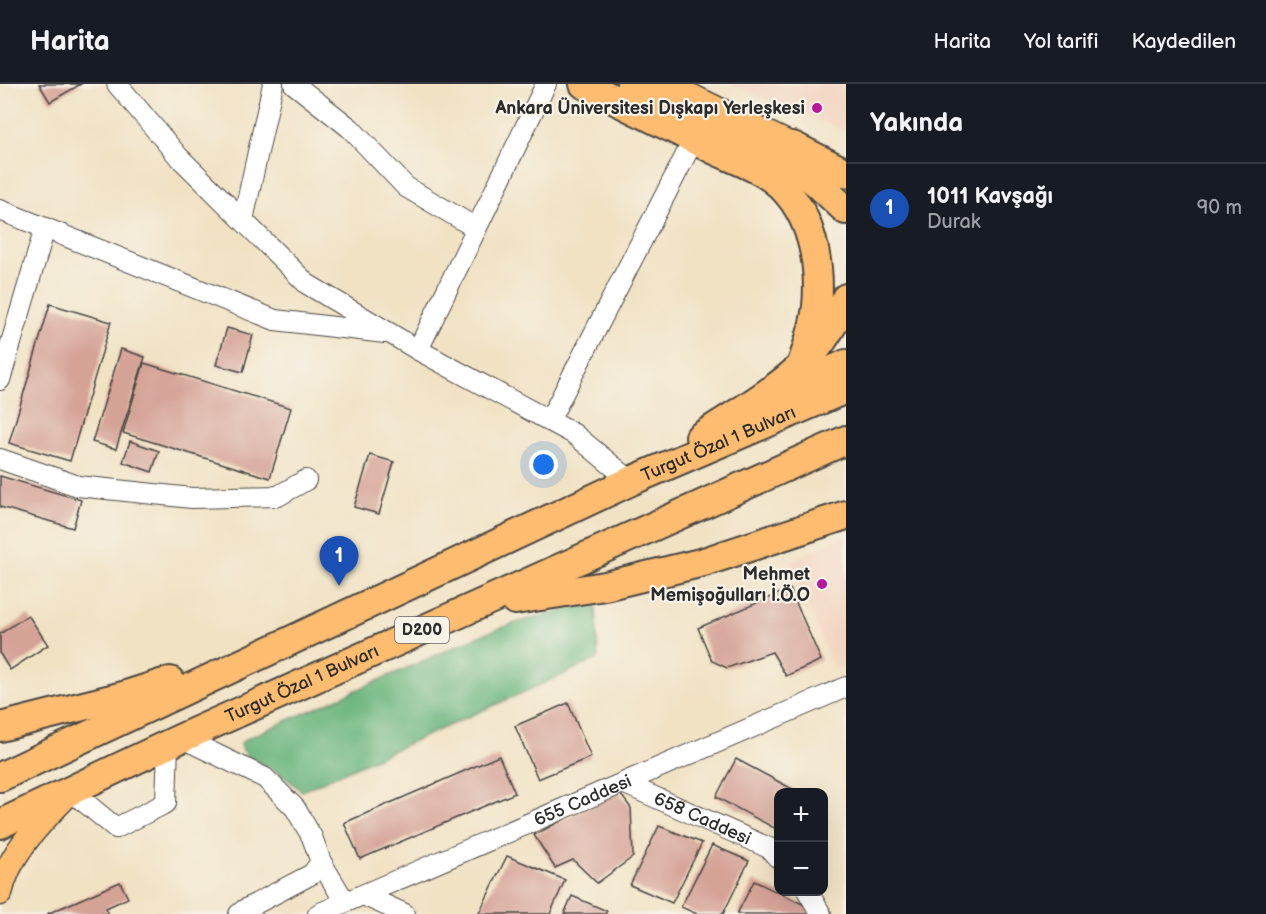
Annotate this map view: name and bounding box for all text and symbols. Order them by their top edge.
text: Harita [30,25,110,58]
text: Harita [934,29,991,54]
text: Yol tarifi [1024,29,1099,54]
text: Kaydedilen [1132,29,1236,54]
place label: Ankara Üniversitesi Dışkapı Yerleşkesi [495,97,805,119]
marker: Ankara Üniversitesi Dışkapı Yerleşkesi [810,101,824,115]
text: Yakında [870,108,963,139]
text: 1011 Kavşağı [927,183,1053,210]
text: 1 [885,196,894,220]
text: 90 m [1197,196,1242,220]
text: Durak [927,210,981,234]
street label: Turgut Özal 1 Bulvarı [638,401,799,486]
your location [529,450,558,479]
pin: 1 [320,536,358,586]
place label: Mehmet Memişoğulları İ.Ö.O [650,564,810,606]
marker: Mehmet Memişoğulları İ.Ö.O [815,577,829,591]
road number: D200 [395,617,449,643]
street label: Turgut Özal 1 Bulvarı [222,640,382,727]
street label: 655 Caddesi [531,770,635,830]
street label: 658 Caddesi [651,788,754,849]
map controls [774,788,828,896]
button: + [774,788,828,842]
button: − [774,842,828,896]

